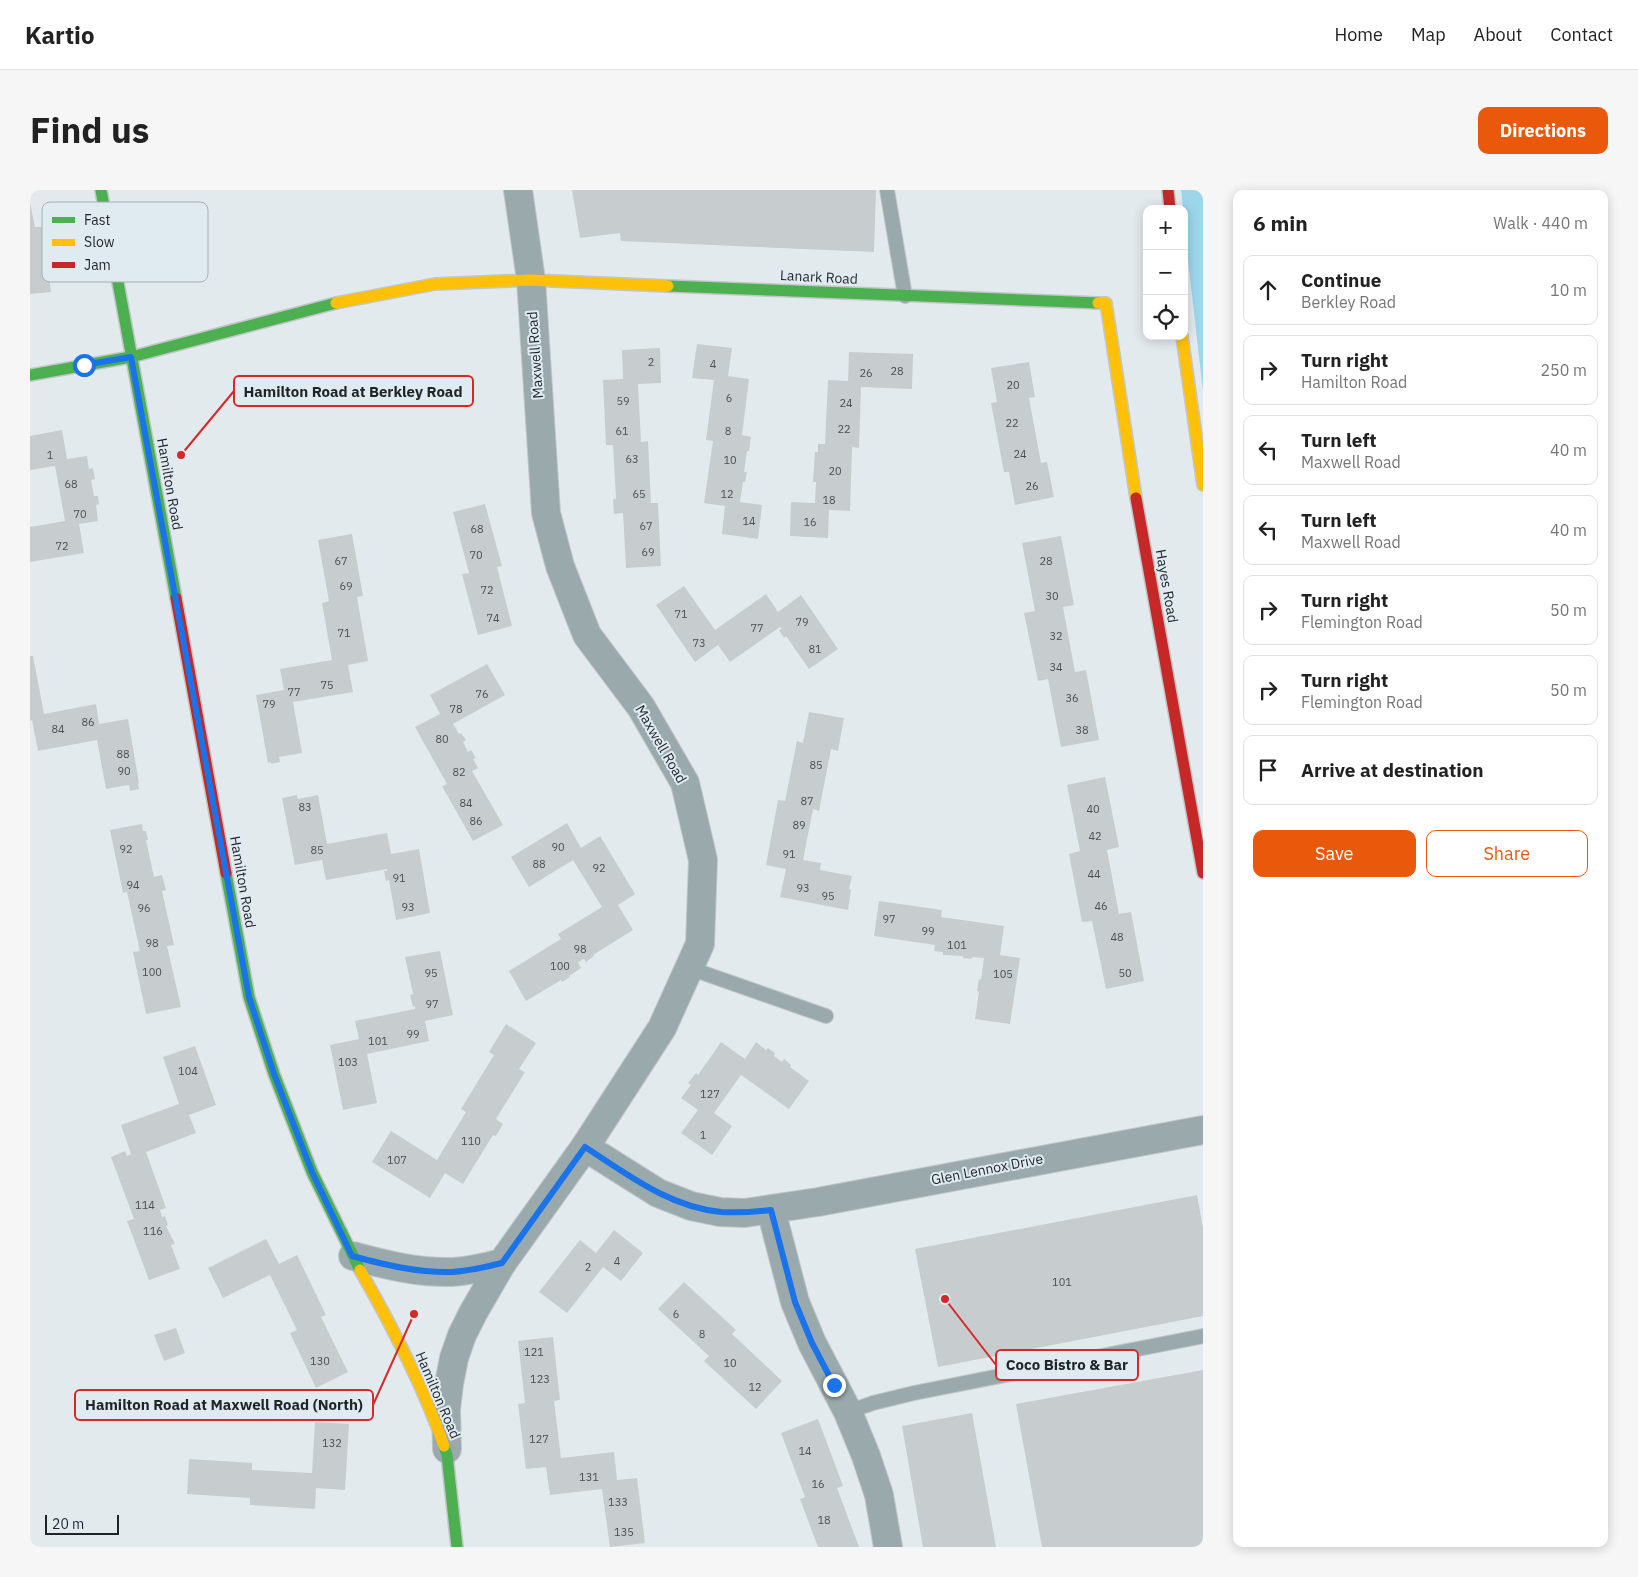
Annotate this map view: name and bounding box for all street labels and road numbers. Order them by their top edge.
street label: Lanark Road [780,266,858,288]
street label: Maxwell Road [523,311,547,399]
street label: Hamilton Road [153,437,187,531]
street label: Hayes Road [1152,548,1182,624]
street label: Maxwell Road [631,702,691,786]
street label: Hamilton Road [226,835,260,929]
street label: Glen Lennox Drive [930,1149,1045,1189]
street label: Hamilton Road [412,1349,464,1441]

